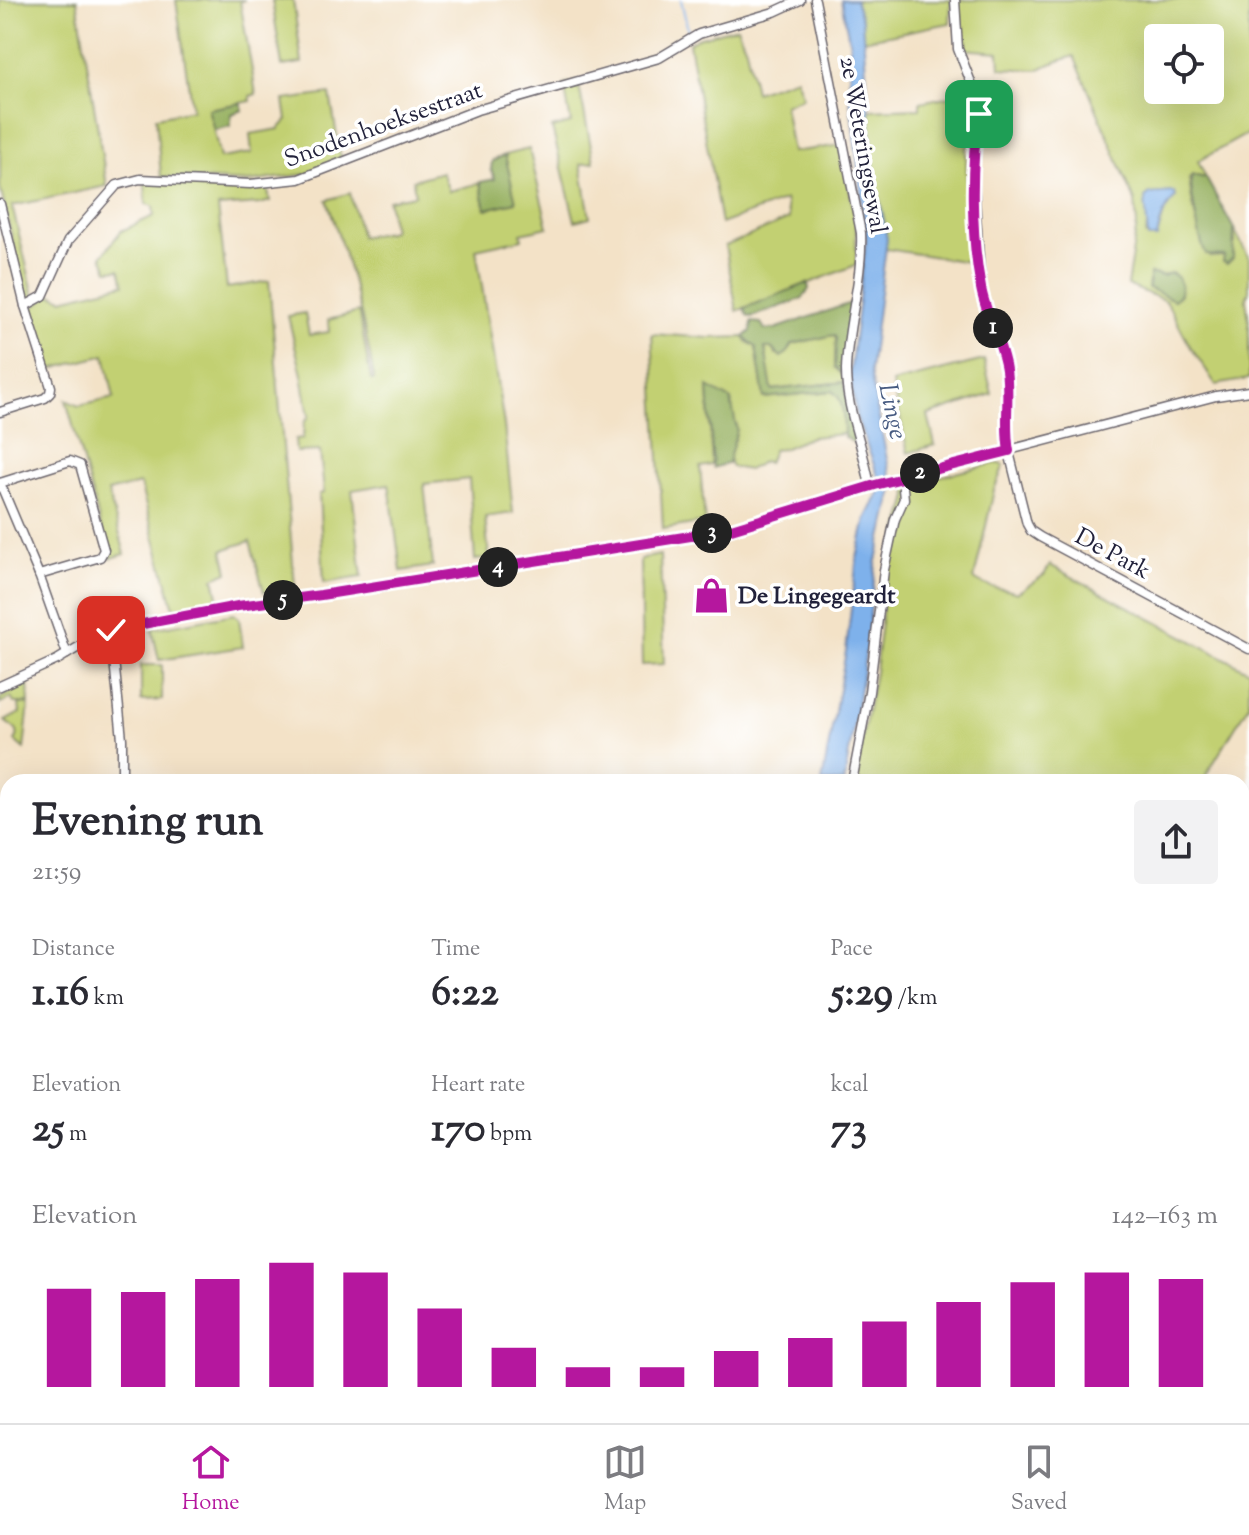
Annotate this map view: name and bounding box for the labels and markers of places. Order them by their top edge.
pin [945,80,1013,148]
pin: 1 [973,308,1013,348]
pin: 2 [900,453,940,493]
pin: 3 [692,513,732,553]
pin: 4 [478,547,518,587]
shop icon: De Lingegeardt [693,576,731,614]
pin: 5 [263,580,303,620]
place label: De Lingegeardt [738,580,896,614]
pin [77,596,145,664]

